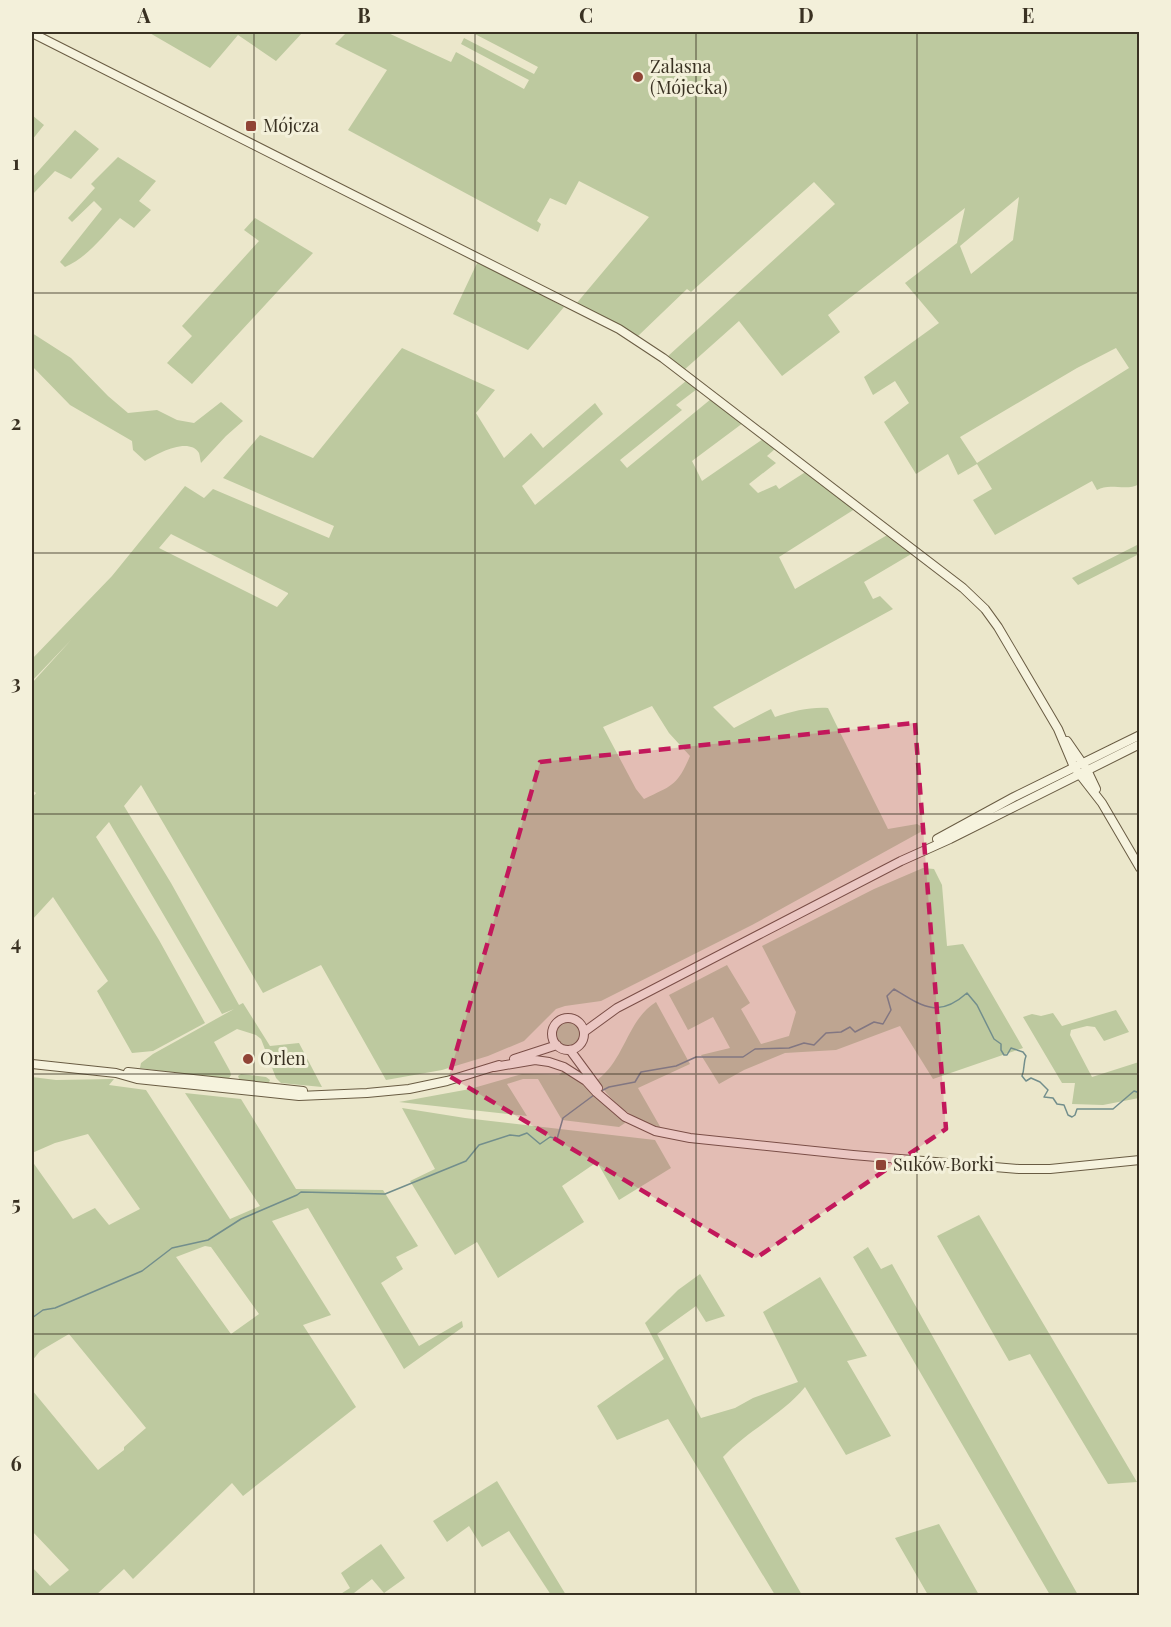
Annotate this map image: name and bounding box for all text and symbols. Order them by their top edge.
text: A [136,1,151,28]
text: B [357,1,371,28]
text: C [579,1,593,28]
text: D [798,1,814,28]
text: E [1022,1,1034,28]
place label: Zalasna (Mójecka) [650,54,727,99]
marker: Zalasna (Mójecka) [631,70,645,84]
place label: Mójcza [263,113,319,137]
marker: Mójcza [244,119,258,133]
text: 1 [12,148,20,175]
text: 2 [11,408,21,435]
text: 3 [11,668,21,695]
text: 4 [11,928,21,955]
place label: Orlen [260,1046,306,1070]
marker: Orlen [241,1052,255,1066]
place label: Suków Borki [893,1152,994,1176]
marker: Suków Borki [874,1158,888,1172]
text: 5 [11,1189,21,1216]
text: 6 [10,1449,22,1476]

